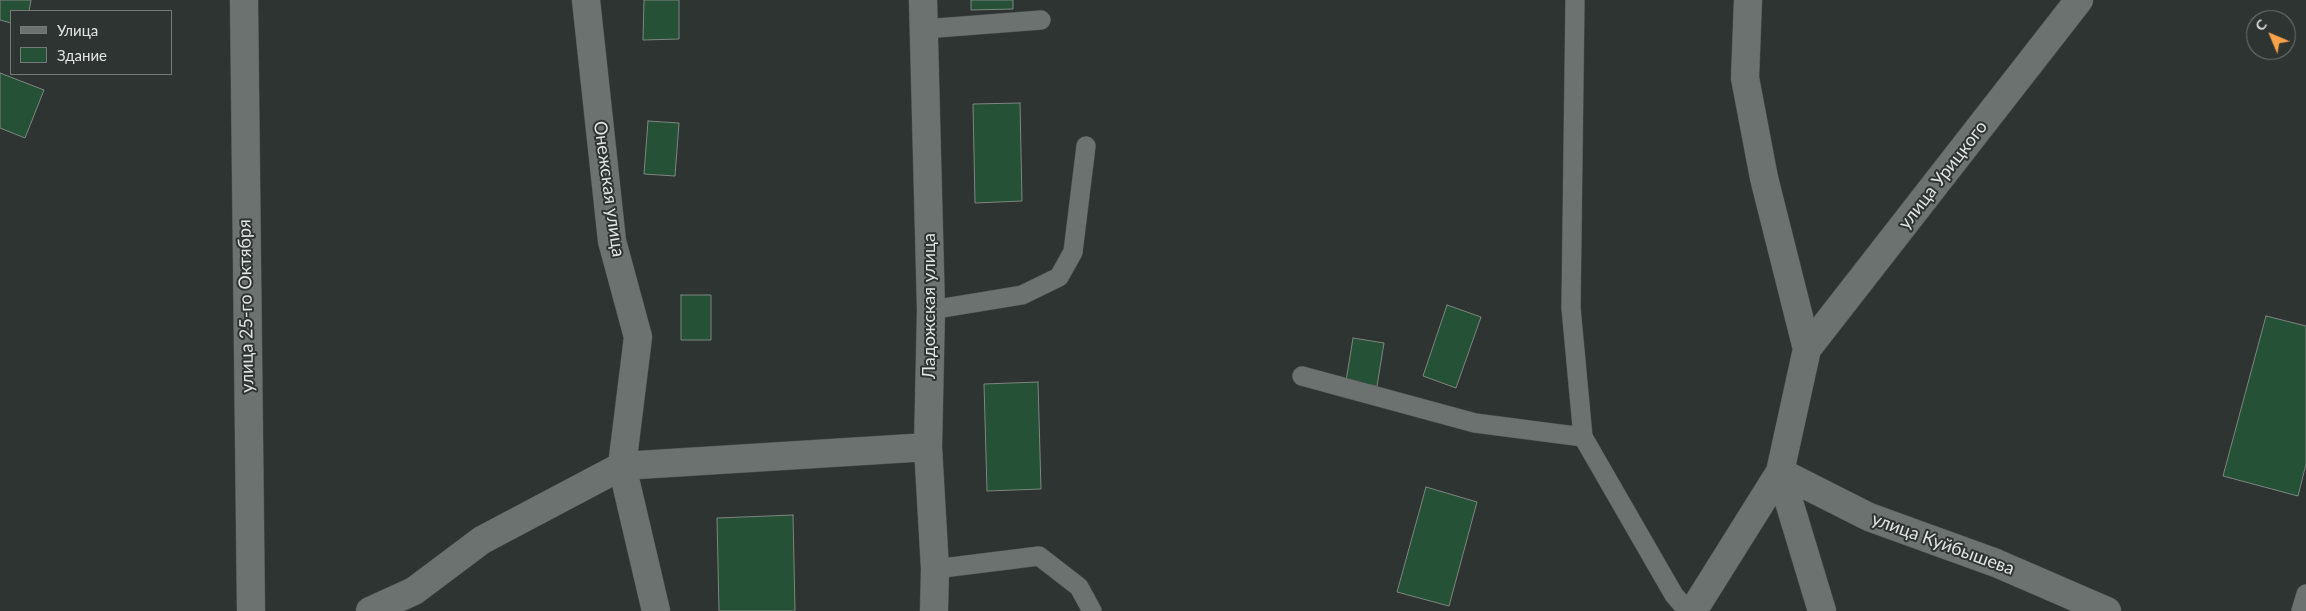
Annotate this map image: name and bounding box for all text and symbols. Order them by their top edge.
legend [10,10,172,75]
north arrow [2246,10,2296,60]
text: С [2251,15,2270,34]
text: Улица [57,21,98,39]
text: Здание [57,46,107,64]
street label: улица Урицкого [1894,117,1992,233]
street label: Онежская улица [589,120,629,258]
street label: улица 25-го Октября [234,219,258,393]
street label: Ладожская улица [918,233,940,379]
street label: улица Куйбышева [1869,508,2017,580]

